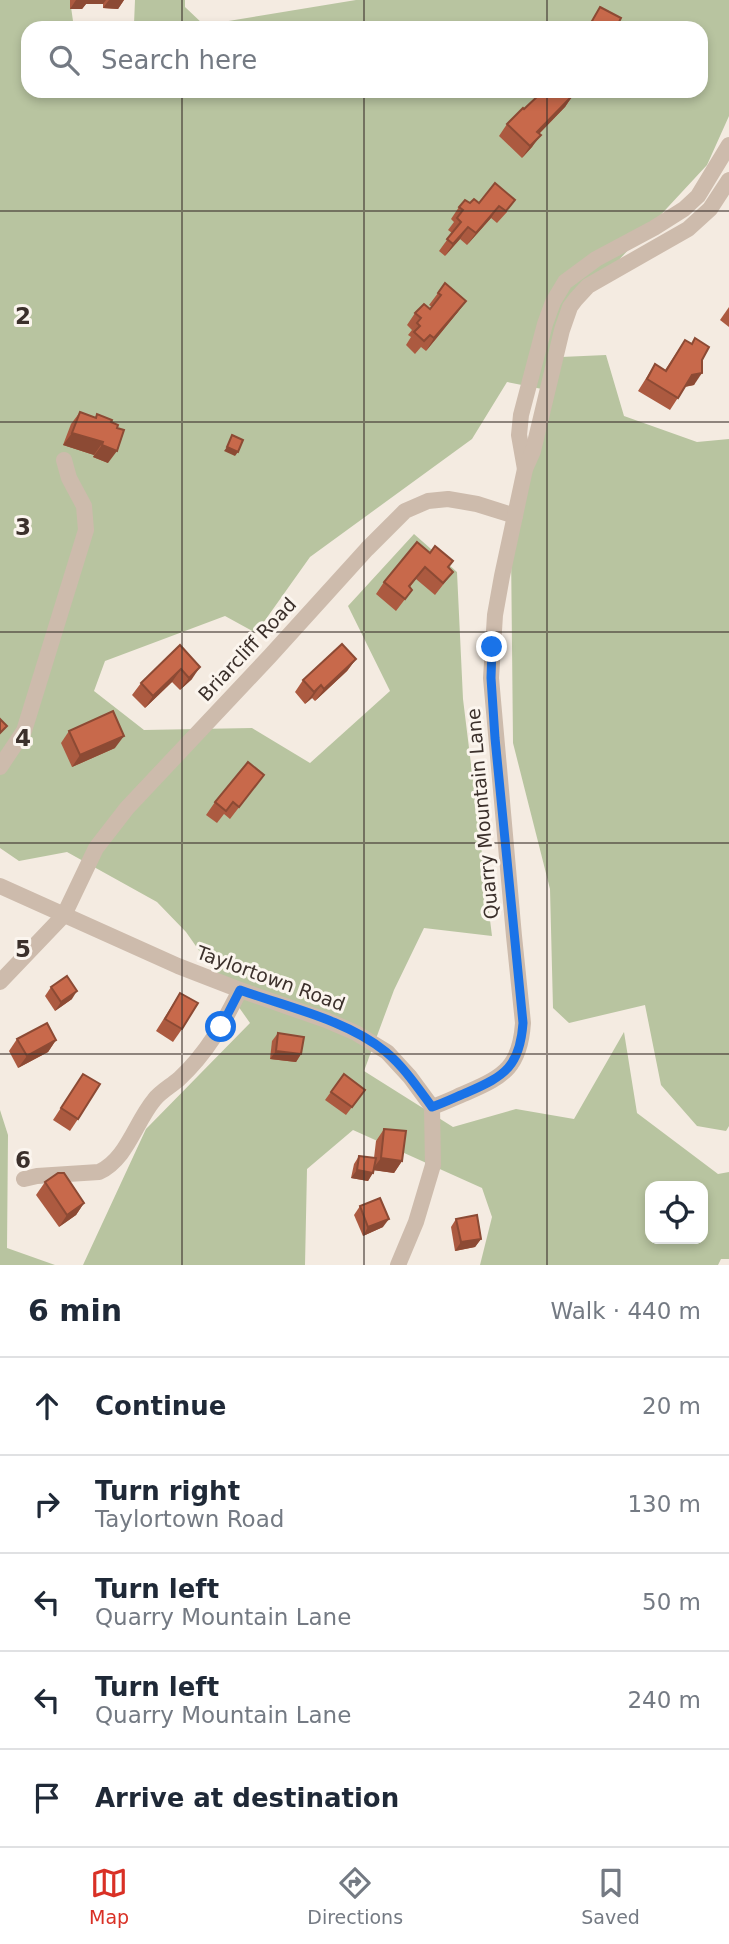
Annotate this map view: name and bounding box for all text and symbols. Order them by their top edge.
search box [21,21,708,98]
icon: search [45,41,83,79]
text: Search here [101,45,257,75]
text: 2 [15,303,31,329]
text: 3 [15,514,31,540]
street label: Briarcliff Road [194,593,300,705]
route end [476,631,507,662]
street label: Quarry Mountain Lane [462,708,502,920]
text: 4 [15,725,31,751]
text: 5 [15,936,31,962]
street label: Taylortown Road [193,941,348,1015]
route start [205,1011,236,1042]
text: 6 [15,1147,31,1173]
map controls [645,1181,708,1244]
button: locate [645,1181,708,1244]
text: 6 min [28,1293,122,1328]
text: Walk · 440 m [550,1298,701,1324]
icon: ahead [28,1387,66,1425]
text: Continue [95,1391,226,1421]
text: 20 m [642,1393,701,1419]
text: Turn right [95,1476,240,1506]
icon: right [28,1485,66,1523]
text: 130 m [627,1491,701,1517]
text: Taylortown Road [95,1506,284,1532]
text: Turn left [95,1574,219,1604]
icon: left [28,1583,66,1621]
text: 50 m [642,1589,701,1615]
text: Quarry Mountain Lane [95,1604,351,1630]
text: Turn left [95,1672,219,1702]
icon: left [28,1681,66,1719]
text: 240 m [627,1687,701,1713]
text: Quarry Mountain Lane [95,1702,351,1728]
icon: arrive [28,1779,66,1817]
text: Arrive at destination [95,1783,399,1813]
tab: Map [89,1864,129,1928]
tab: Directions [307,1864,403,1928]
tab: Saved [581,1864,640,1928]

